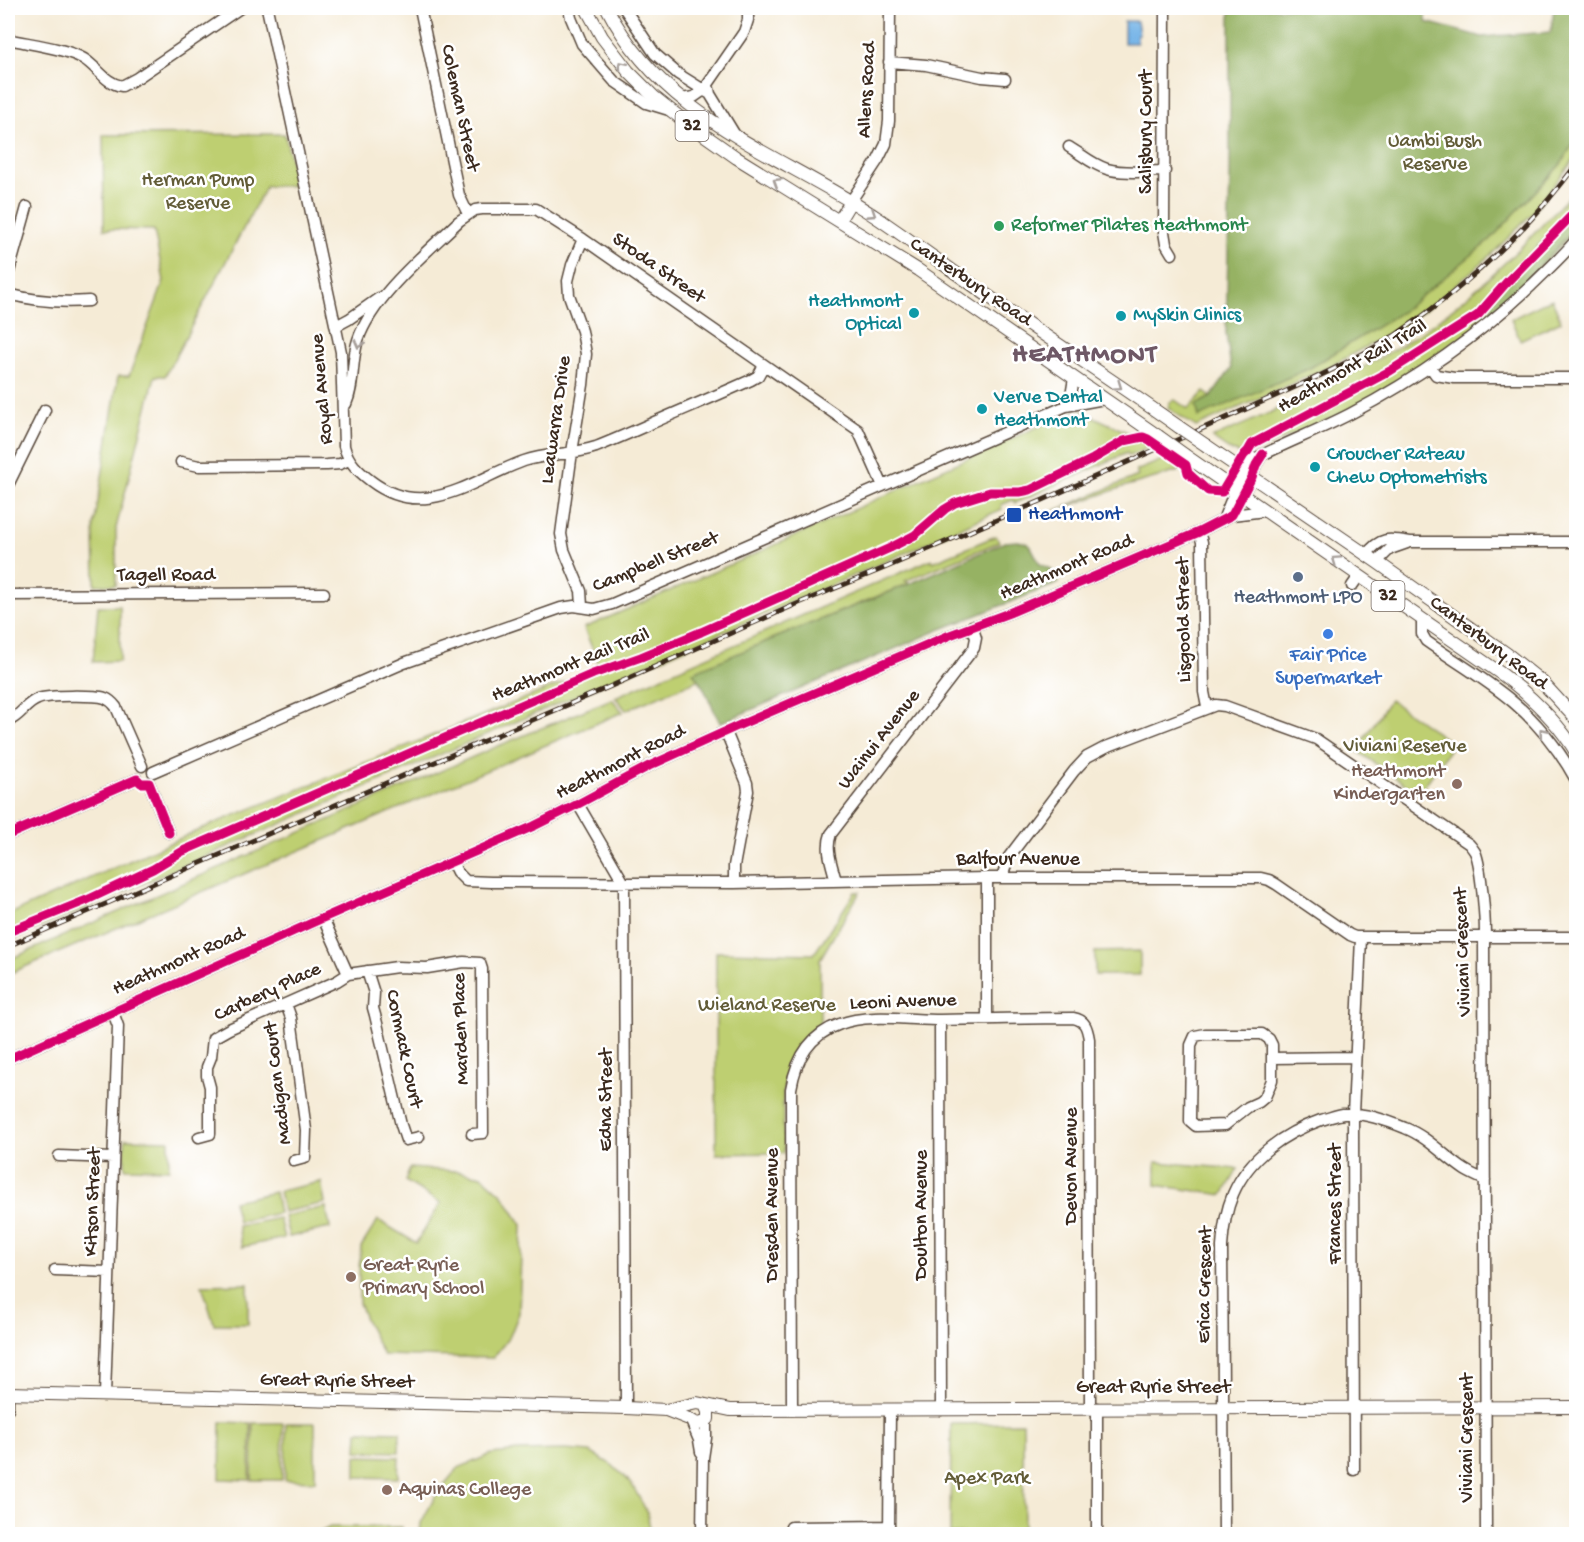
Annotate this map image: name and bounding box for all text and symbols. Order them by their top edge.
street label: Allens Road [854,39,882,139]
street label: Coleman Street [434,43,484,175]
one-way arrow [619,61,630,72]
street label: Salisbury Court [1136,68,1159,194]
road number: 32 [676,111,708,141]
park label: Uambi Bush Reserve [1388,131,1482,177]
park label: Herman Pump Reserve [142,170,255,216]
one-way arrow [773,178,783,190]
one-way arrow [865,207,876,218]
place label: Reformer Pilates Heathmont [1011,215,1249,238]
marker: Reformer Pilates Heathmont [992,219,1006,233]
street label: Stoda Street [607,228,711,311]
street label: Canterbury Road [905,234,1037,334]
place label: Heathmont Optical [808,291,904,337]
place label: MySkin Clinics [1133,305,1242,328]
marker: Heathmont Optical [907,306,921,320]
marker: MySkin Clinics [1114,309,1128,323]
street label: Heathmont Rail Trail [1274,315,1432,419]
street label: Royal Avenue [307,332,339,445]
one-way arrow [353,338,366,348]
district label: HEATHMONT [1012,341,1158,372]
street label: Leawarra Drive [537,354,577,485]
one-way arrow [1112,379,1123,390]
place label: Verve Dental Heathmont [993,387,1103,433]
marker: Verve Dental Heathmont [975,402,989,416]
place label: Croucher Rateau Chew Optometrists [1327,444,1487,490]
marker: Croucher Rateau Chew Optometrists [1308,460,1322,474]
place label: Heathmont [1028,504,1124,527]
marker: Heathmont [1005,506,1023,524]
street label: Campbell Street [590,527,724,599]
street label: Heathmont Road [997,529,1139,606]
street label: Lisgoold Street [1172,555,1198,683]
one-way arrow [1331,556,1342,567]
street label: Tagell Road [116,565,217,588]
marker: Heathmont LPO [1291,570,1305,584]
road number: 32 [1372,581,1404,611]
place label: Heathmont LPO [1233,587,1363,610]
street label: Canterbury Road [1424,592,1554,697]
street label: Heathmont Rail Trail [489,624,653,708]
marker: Fair Price Supermarket [1321,627,1335,641]
place label: Fair Price Supermarket [1275,645,1383,691]
street label: Wainui Avenue [834,685,927,795]
street label: Heathmont Road [552,719,692,806]
one-way arrow [1539,728,1550,739]
park label: Viviani Reserve [1343,736,1467,759]
place label: Heathmont Kindergarten [1333,761,1447,807]
marker: Heathmont Kindergarten [1450,777,1464,791]
street label: Balfour Avenue [955,849,1080,872]
street label: Viviani Crescent [1450,885,1478,1018]
street label: Heathmont Road [109,922,251,1001]
street label: Carbery Place [211,958,326,1028]
street label: Marden Place [449,972,475,1085]
street label: Cormack Court [379,988,427,1112]
street label: Leoni Avenue [849,990,957,1016]
park label: Wieland Reserve [698,995,837,1018]
street label: Madigan Court [260,1018,298,1146]
street label: Edna Street [596,1047,619,1151]
street label: Devon Avenue [1061,1107,1084,1226]
street label: Frances Street [1325,1142,1348,1265]
street label: Kitson Street [81,1145,107,1257]
street label: Dresden Avenue [762,1147,785,1284]
street label: Doulton Avenue [911,1149,934,1282]
street label: Erica Crescent [1193,1225,1219,1344]
place label: Great Ryrie Primary School [362,1255,484,1301]
marker: Great Ryrie Primary School [344,1270,358,1284]
street label: Great Ryrie Street [260,1369,416,1395]
street label: Viviani Crescent [1457,1372,1480,1503]
street label: Great Ryrie Street [1076,1377,1232,1400]
park label: Apex Park [944,1468,1032,1491]
place label: Aquinas College [399,1479,532,1502]
marker: Aquinas College [380,1483,394,1497]

